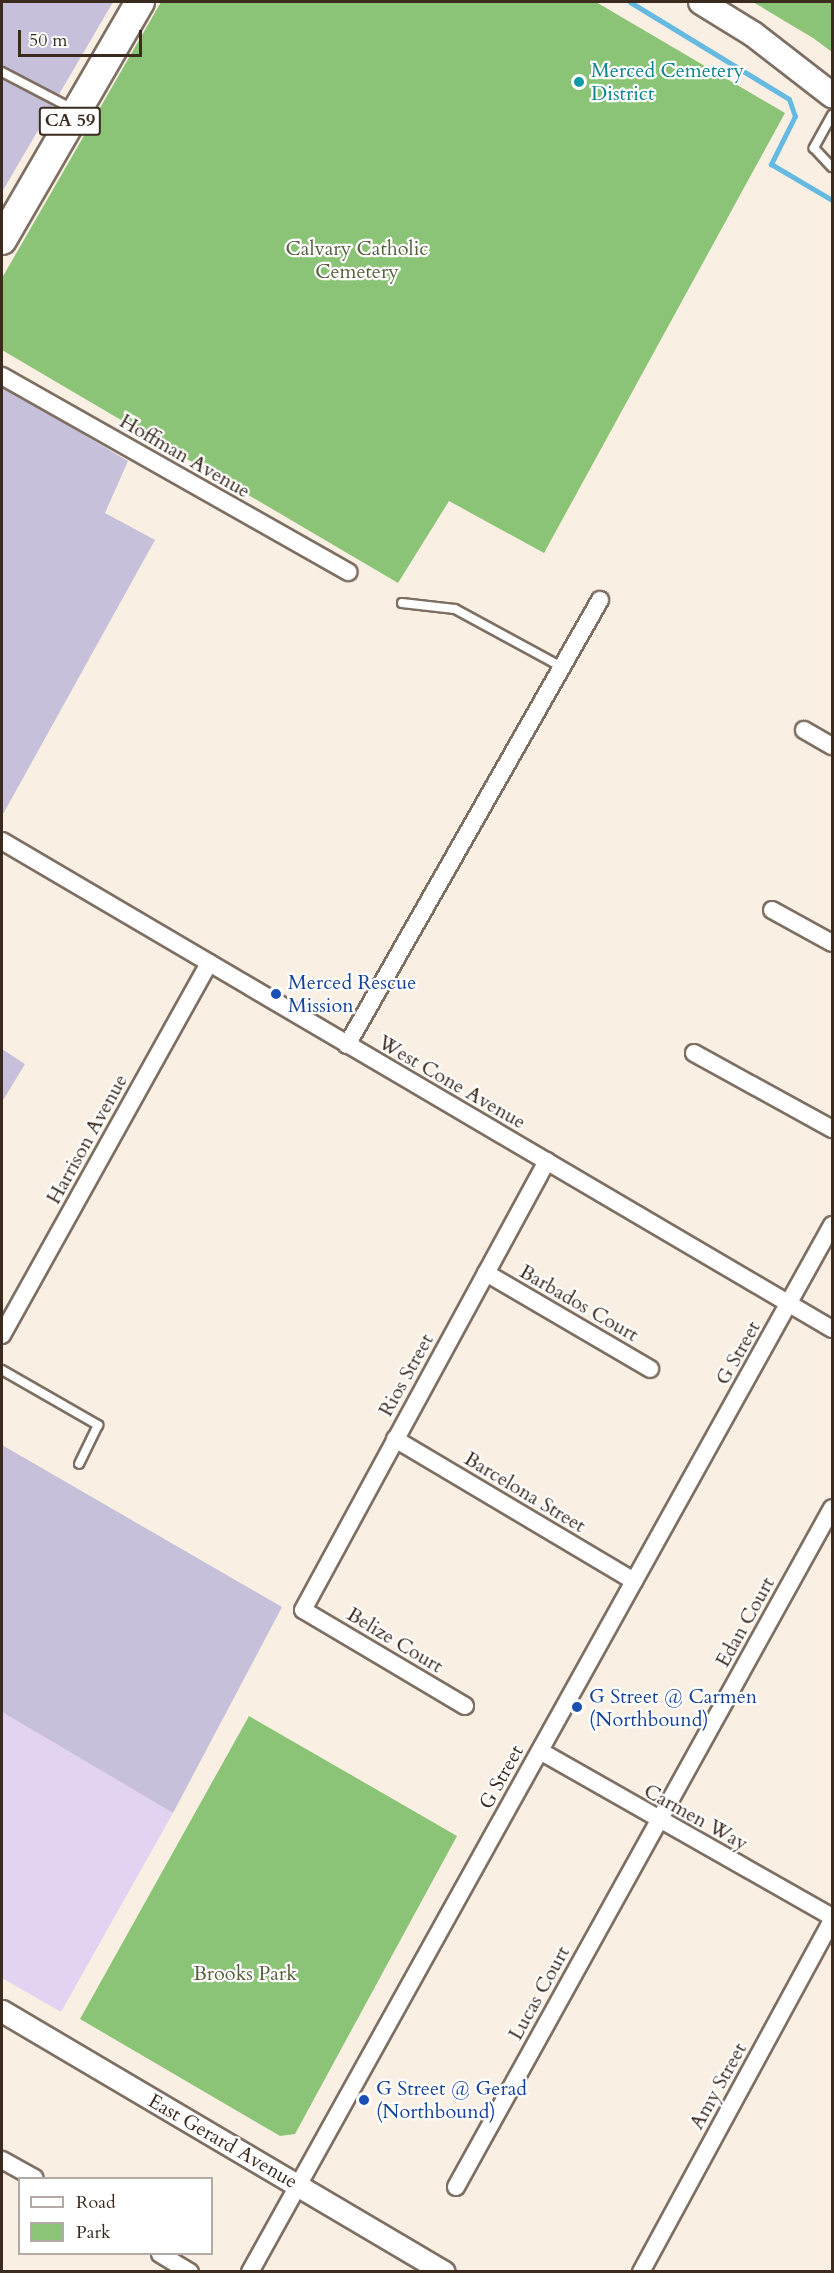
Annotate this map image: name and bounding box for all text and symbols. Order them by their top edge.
scale bar [21,18,146,56]
text: 50 m [29,28,68,53]
place label: Merced Cemetery District [591,58,744,105]
marker: Merced Cemetery District [572,75,586,89]
road number: CA 59 [38,106,101,136]
park label: Calvary Catholic Cemetery [286,236,428,283]
street label: Hoffman Avenue [115,409,255,503]
place label: Merced Rescue Mission [288,970,416,1017]
marker: Merced Rescue Mission [269,987,283,1001]
street label: West Cone Avenue [374,1030,530,1134]
street label: Harrison Avenue [41,1070,133,1208]
street label: Barbados Court [515,1259,643,1347]
street label: G Street [711,1317,765,1389]
street label: Rios Street [374,1330,438,1420]
street label: Barcelona Street [460,1446,590,1538]
street label: Edan Court [710,1573,780,1671]
street label: Belize Court [343,1602,447,1678]
place label: G Street @ Carmen (Northbound) [589,1684,757,1731]
marker: G Street @ Carmen (Northbound) [570,1700,584,1714]
street label: G Street [474,1741,528,1813]
street label: Carmen Way [640,1779,752,1855]
street label: Lucas Court [503,1942,575,2044]
park label: Brooks Park [193,1961,297,1985]
street label: Amy Street [684,2039,752,2133]
place label: G Street @ Gerad (Northbound) [376,2076,527,2123]
street label: East Gerard Avenue [144,2089,302,2193]
marker: G Street @ Gerad (Northbound) [357,2093,371,2107]
legend [18,2177,213,2255]
text: Road [76,2190,116,2215]
text: Park [76,2220,111,2245]

